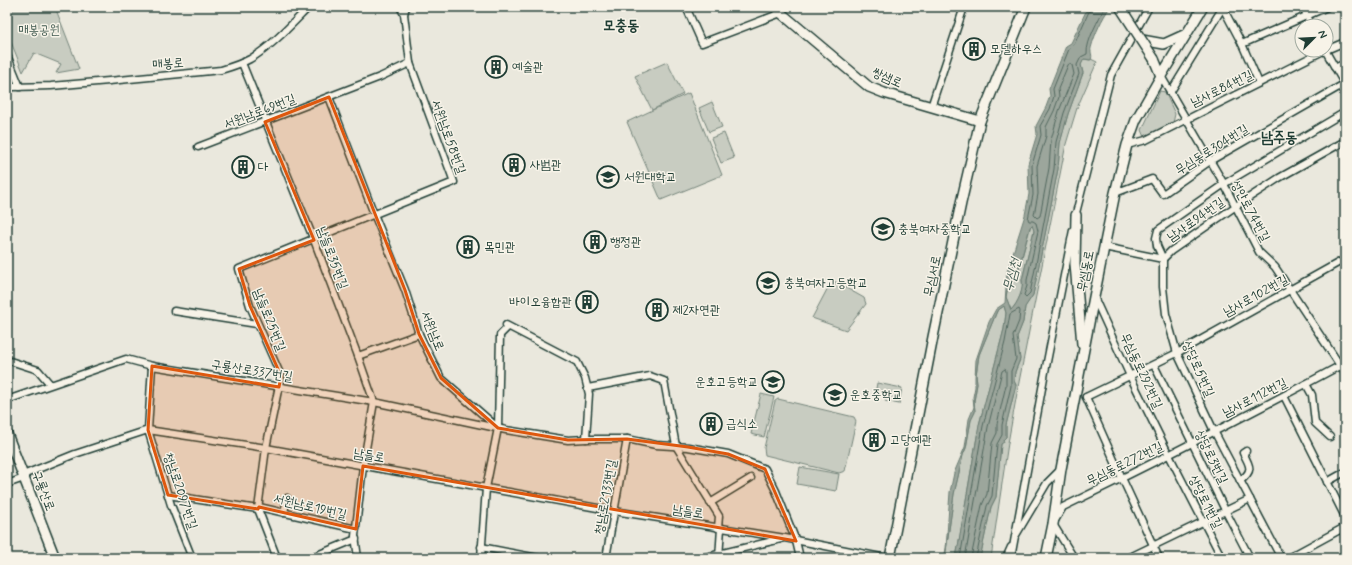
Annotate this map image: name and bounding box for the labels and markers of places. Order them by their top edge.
building icon: 모델하우스 [961,36,987,62]
place label: 모델하우스 [990,41,1042,58]
building icon: 예술관 [483,54,509,80]
place label: 예술관 [512,59,543,76]
building icon: 사범관 [501,152,527,178]
building icon: 다 [230,154,256,180]
place label: 사범관 [529,157,561,174]
place label: 다 [258,159,269,176]
school or university icon: 서원대학교 [595,164,621,190]
place label: 서원대학교 [624,169,676,186]
school or university icon: 충북여자중학교 [870,216,896,242]
place label: 충북여자중학교 [898,221,971,238]
building icon: 행정관 [582,229,608,255]
building icon: 목민관 [455,234,481,260]
place label: 행정관 [610,234,641,251]
place label: 목민관 [484,239,515,256]
school or university icon: 충북여자고등학교 [755,270,781,296]
place label: 충북여자고등학교 [784,275,868,292]
building icon: 바이오융합관 [574,289,600,315]
place label: 바이오융합관 [509,294,572,311]
building icon: 제2자연관 [644,297,670,323]
place label: 제2자연관 [672,302,720,319]
school or university icon: 운호고등학교 [760,369,786,395]
place label: 운호고등학교 [695,374,758,391]
school or university icon: 운호중학교 [822,382,848,408]
place label: 운호중학교 [850,387,902,404]
building icon: 급식소 [698,411,724,437]
place label: 급식소 [726,416,757,433]
building icon: 고당예관 [861,427,887,453]
place label: 고당예관 [890,432,932,449]

